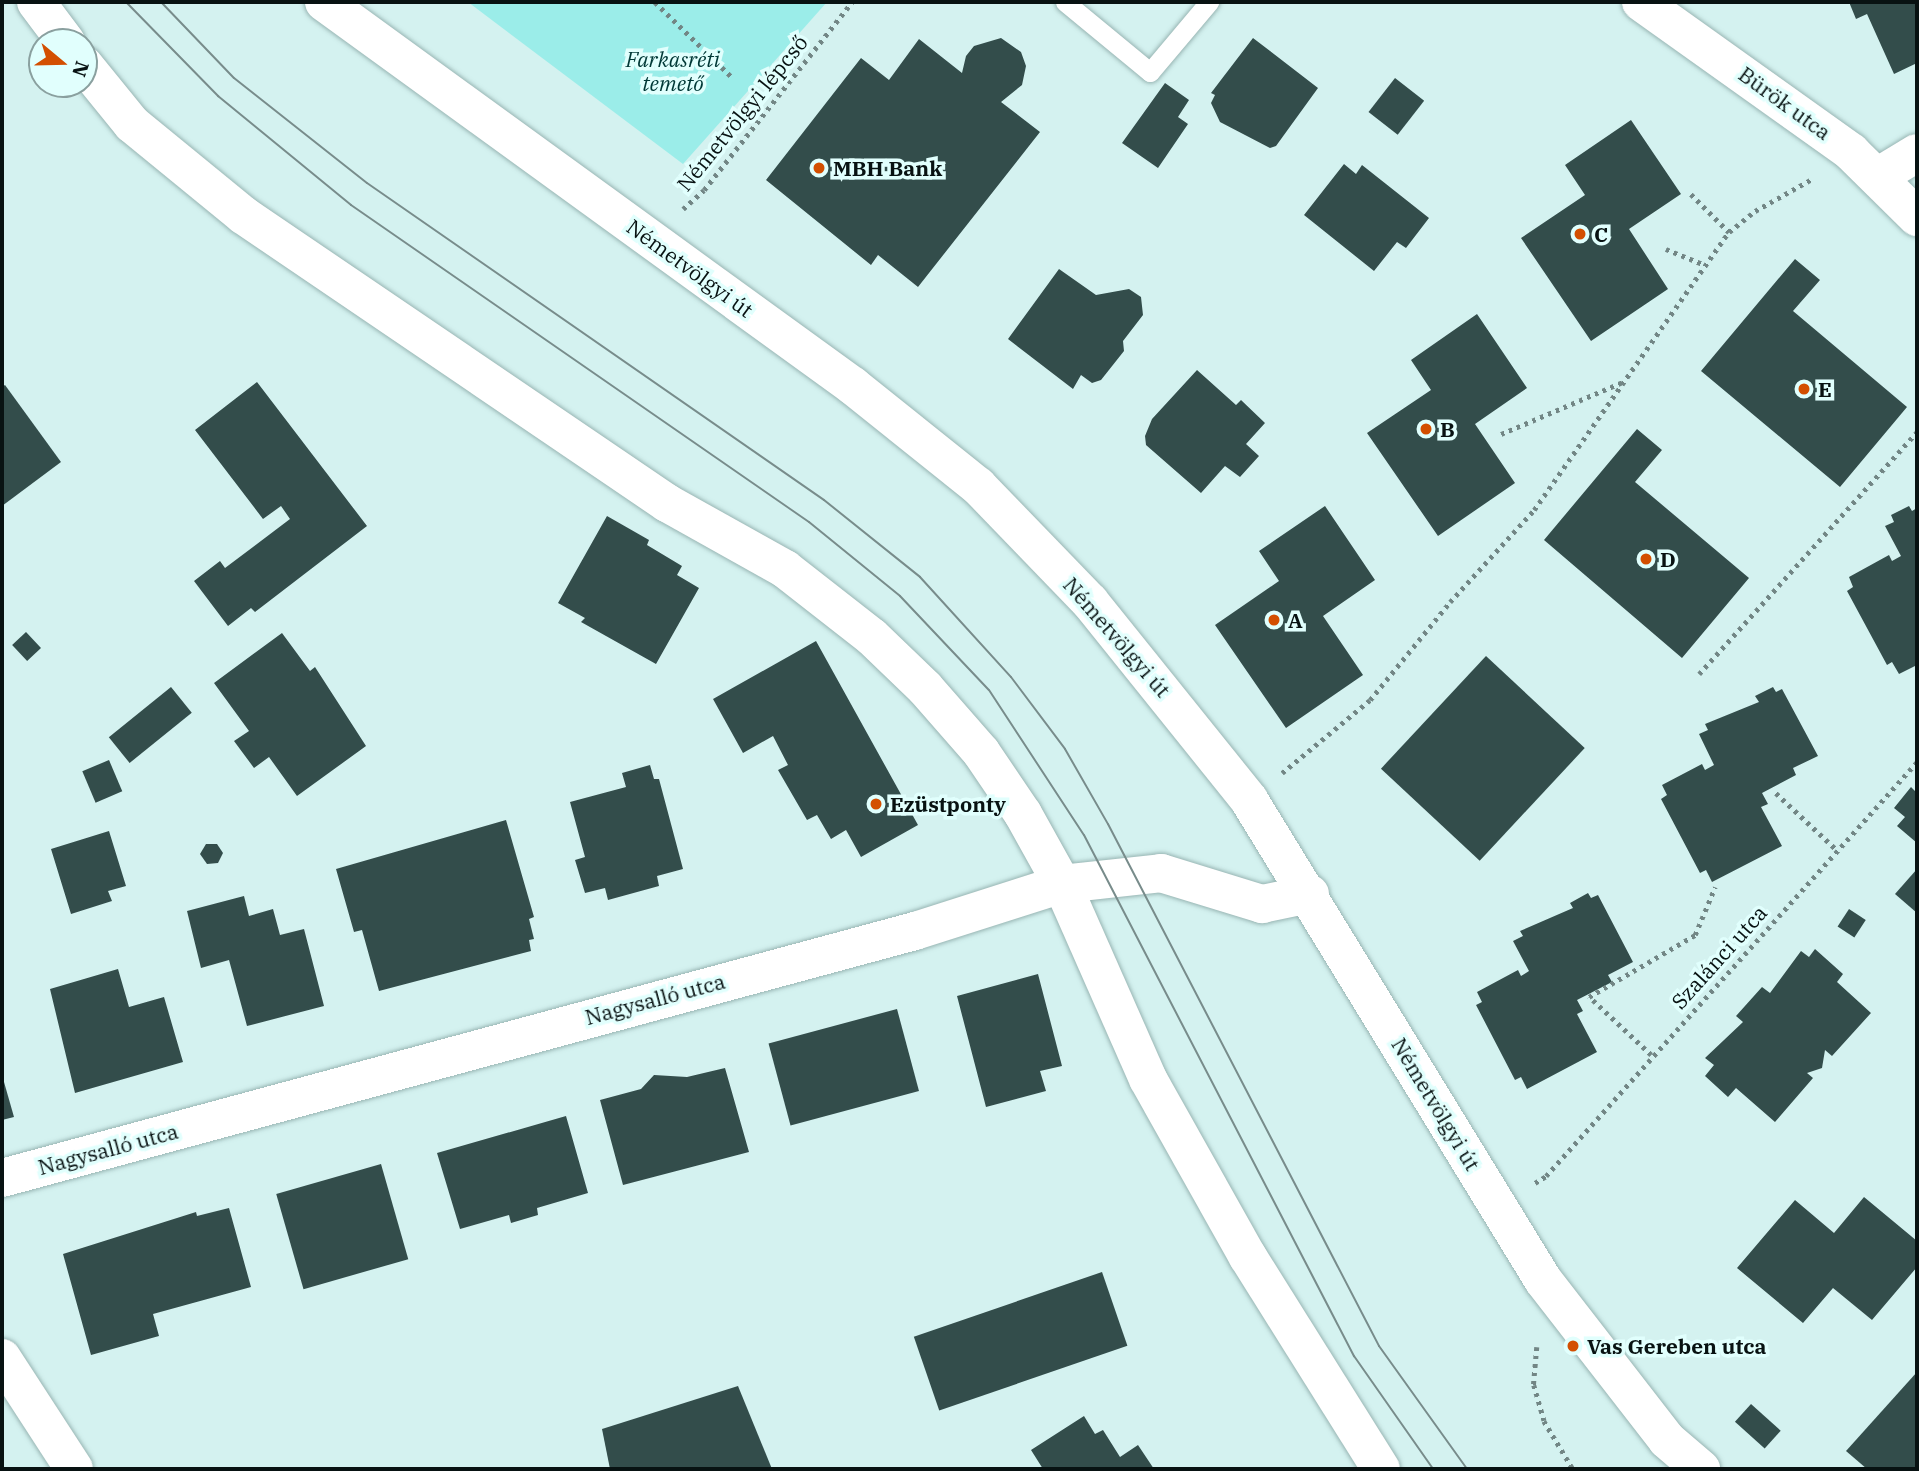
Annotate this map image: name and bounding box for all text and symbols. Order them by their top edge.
north arrow [28,28,98,98]
street label: Németvölgyi lépcső [671,30,813,196]
park label: Farkasréti temető [626,46,720,96]
text: N [67,58,95,80]
street label: Bürök utca [1734,61,1836,145]
place label: MBH Bank [833,155,942,181]
marker: MBH Bank [811,160,827,176]
street label: Németvölgyi út [622,214,758,322]
place label: C [1594,221,1608,247]
marker: C [1572,226,1588,242]
place label: E [1818,376,1832,402]
marker: E [1796,381,1812,397]
place label: B [1440,416,1455,442]
marker: B [1418,421,1434,437]
place label: D [1660,546,1676,572]
marker: D [1638,551,1654,567]
street label: Németvölgyi út [1058,572,1176,702]
place label: A [1288,607,1303,633]
marker: A [1266,612,1282,628]
place label: Ezüstponty [890,791,1006,817]
marker: Ezüstponty [868,796,884,812]
street label: Szalánci utca [1666,900,1772,1014]
street label: Nagysalló utca [582,968,728,1030]
street label: Németvölgyi út [1387,1033,1485,1175]
street label: Nagysalló utca [35,1118,181,1180]
place label: Vas Gereben utca [1587,1333,1766,1359]
marker: Vas Gereben utca [1565,1338,1581,1354]

